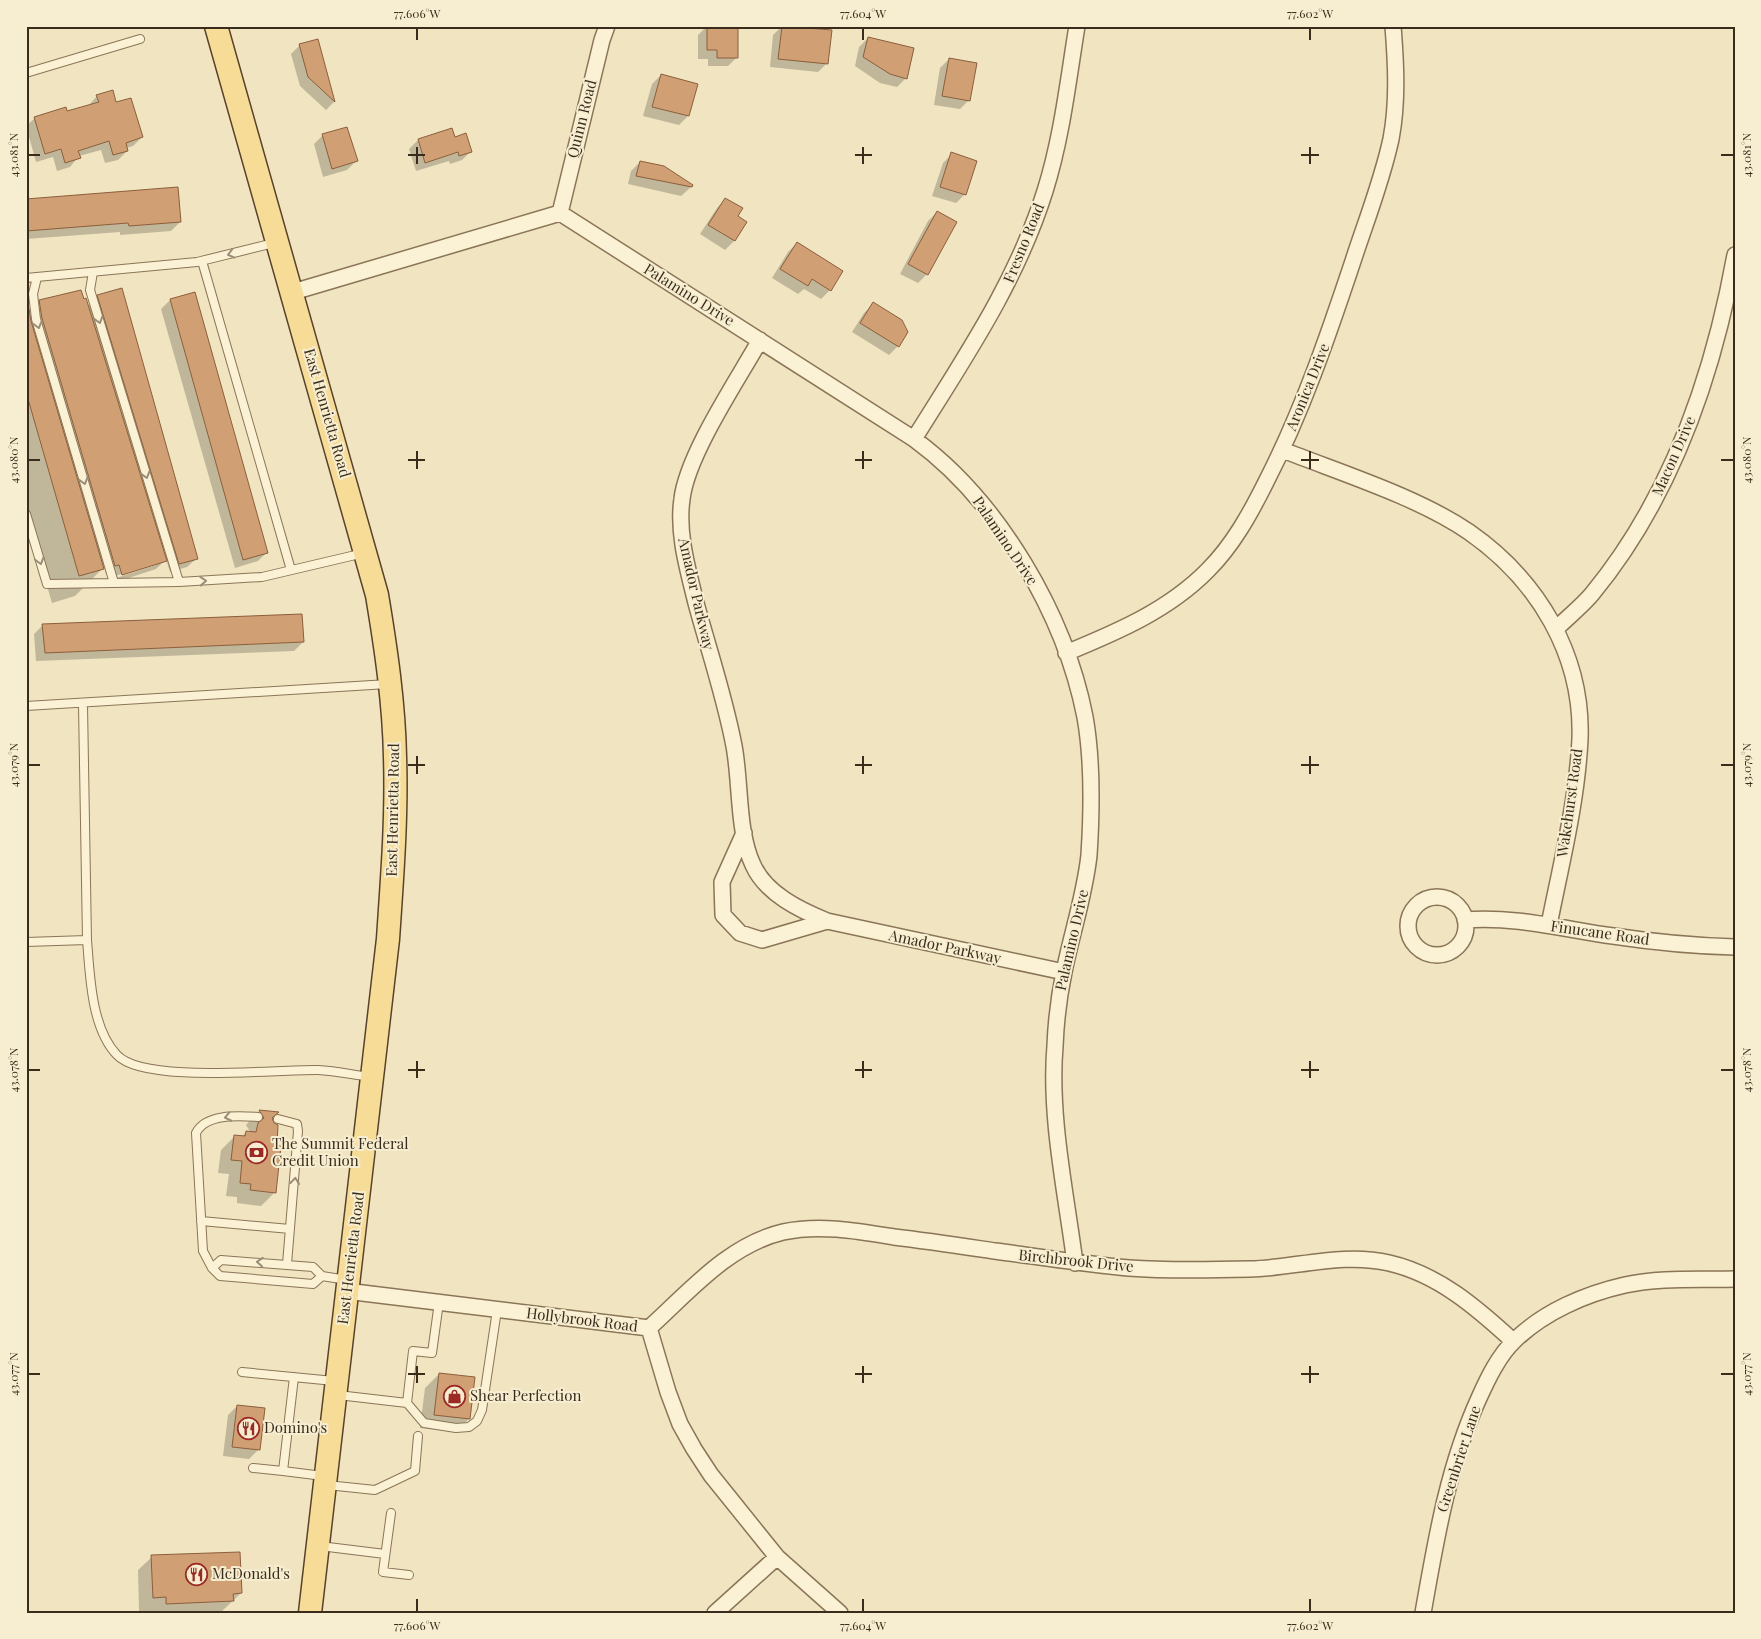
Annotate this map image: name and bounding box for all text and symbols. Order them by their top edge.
text: 77.606°W [394,5,440,21]
text: 77.604°W [840,5,886,21]
text: 77.602°W [1287,5,1333,21]
street label: Quinn Road [562,77,600,160]
text: 43.081°N [5,132,21,177]
text: 43.081°N [1738,132,1754,177]
street label: Fresno Road [998,200,1048,285]
one-way arrow [228,248,236,258]
street label: Palamino Drive [640,258,739,330]
one-way arrow [94,315,104,323]
one-way arrow [32,321,42,329]
street label: Aronica Drive [1280,340,1334,434]
street label: East Henrietta Road [300,346,356,480]
street label: Macon Drive [1647,413,1700,499]
text: 43.080°N [5,436,21,483]
text: 43.080°N [1738,436,1754,483]
one-way arrow [141,470,151,479]
one-way arrow [78,476,88,485]
street label: Palamino Drive [969,492,1043,589]
street label: Amador Parkway [674,535,720,652]
one-way arrow [35,556,45,564]
one-way arrow [199,575,207,586]
text: 43.079°N [5,742,21,787]
text: 43.079°N [1738,742,1754,787]
street label: East Henrietta Road [381,743,403,877]
street label: Wakehurst Road [1551,747,1587,859]
street label: Palamino Drive [1050,887,1092,992]
street label: Finucane Road [1549,915,1651,949]
street label: Amador Parkway [886,924,1004,968]
text: 43.078°N [5,1047,21,1092]
text: 43.078°N [1738,1047,1754,1092]
one-way arrow [224,1111,233,1122]
place label: The Summit Federal Credit Union [272,1133,409,1170]
bank icon: The Summit Federal Credit Union [244,1141,268,1165]
one-way arrow [289,1177,300,1185]
street label: East Henrietta Road [332,1190,368,1325]
street label: Birchbrook Drive [1017,1244,1135,1276]
one-way arrow [255,1257,263,1268]
street label: Hollybrook Road [525,1302,639,1336]
text: 43.077°N [5,1352,21,1396]
text: 43.077°N [1738,1352,1754,1396]
shop icon: Shear Perfection [442,1384,466,1408]
place label: Shear Perfection [470,1385,581,1405]
street label: Greenbrier Lane [1431,1403,1485,1515]
restaurant icon: Domino's [236,1416,260,1440]
place label: Domino's [264,1417,327,1437]
restaurant icon: McDonald's [184,1562,208,1586]
place label: McDonald's [212,1563,290,1583]
text: 77.606°W [394,1617,440,1633]
text: 77.604°W [840,1617,886,1633]
text: 77.602°W [1287,1617,1333,1633]

